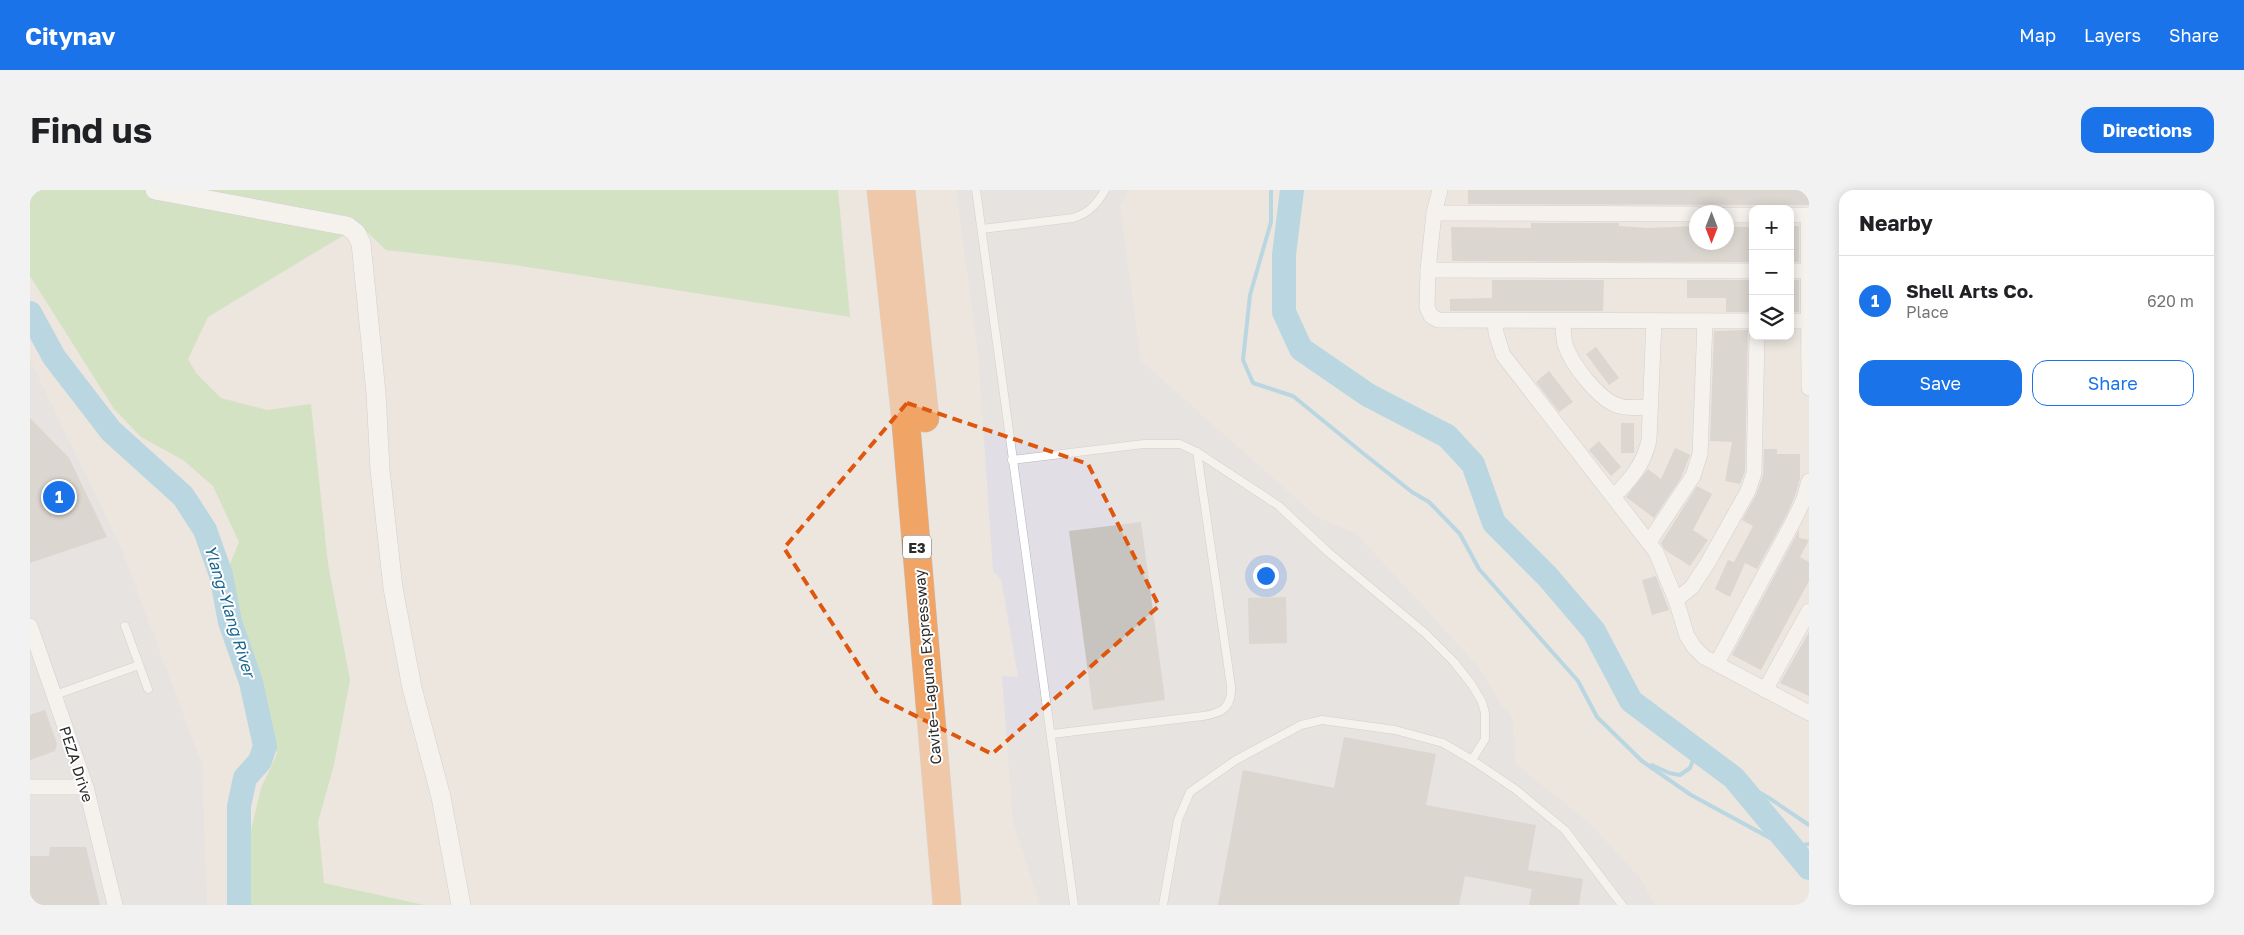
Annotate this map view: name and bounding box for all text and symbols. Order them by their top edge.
text: Citynav [25,21,115,50]
text: Map [2019,24,2056,46]
text: Layers [2084,24,2141,46]
text: Share [2169,24,2219,46]
button: Directions [2081,107,2214,153]
text: Find us [30,109,152,151]
north arrow [1689,205,1734,250]
map controls [1749,205,1794,340]
button: + [1749,205,1794,250]
text: Nearby [1859,210,1933,236]
button: − [1749,250,1794,295]
text: Shell Arts Co. [1906,279,2034,302]
text: 1 [1871,291,1879,311]
text: 620 m [2147,291,2194,311]
button: layers [1749,295,1794,340]
text: Place [1906,302,1949,322]
button: Save [1859,360,2022,406]
button: Share [2032,360,2194,406]
pin: 1 [43,478,75,516]
road number: E3 [903,536,931,558]
water label: Ylang-Ylang River [200,543,260,682]
your location [1253,563,1279,589]
street label: Cavite–Laguna Expressway [909,568,944,765]
street label: PEZA Drive [56,724,98,805]

